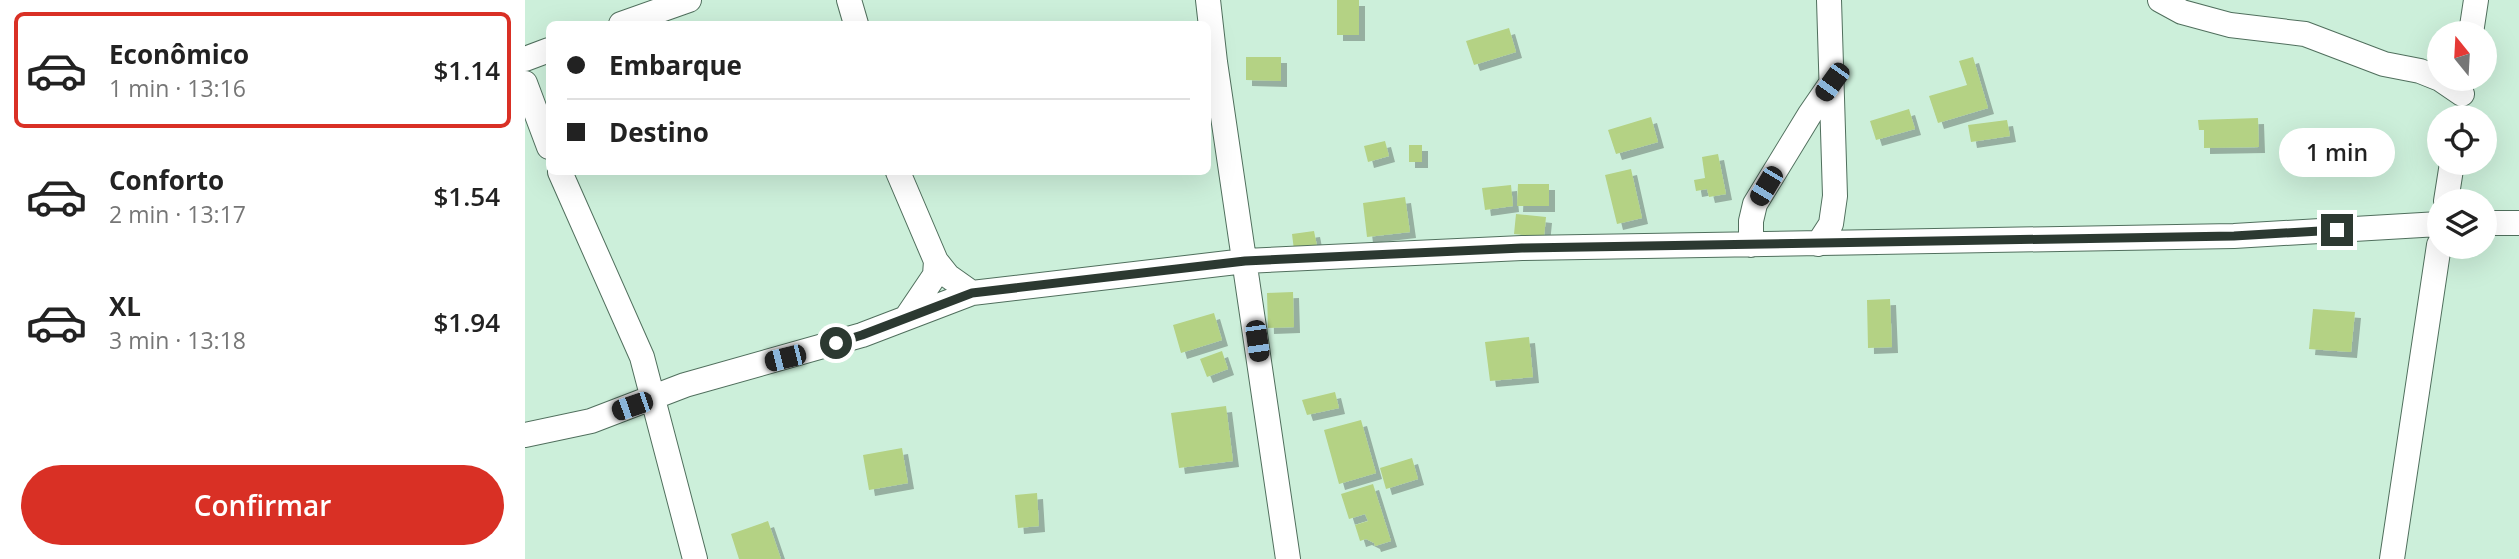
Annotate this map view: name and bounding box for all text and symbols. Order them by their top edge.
north arrow [2427,21,2497,91]
map controls [2427,21,2497,259]
text: Econômico [109,36,249,72]
icon: car [25,39,88,102]
text: Embarque [609,47,742,83]
text: $1.14 [433,52,500,88]
car [1812,59,1853,105]
text: 1 min · 13:16 [109,72,246,104]
button: locate [2427,105,2497,175]
text: Destino [609,114,709,150]
callout: 1 min [2279,128,2395,177]
text: 1 min [2306,136,2368,168]
text: Conforto [109,162,224,198]
car [1747,163,1786,209]
icon: car [25,165,88,228]
text: $1.54 [433,178,500,214]
button: layers [2427,189,2497,259]
text: 2 min · 13:17 [109,198,246,230]
route end [2321,214,2353,246]
text: XL [109,288,141,324]
icon: car [25,291,88,354]
text: $1.94 [433,304,500,340]
car [1244,319,1271,363]
text: 3 min · 13:18 [109,324,246,356]
route start [820,327,852,359]
car [763,343,808,373]
car [609,389,656,423]
button: Confirmar [21,465,504,545]

